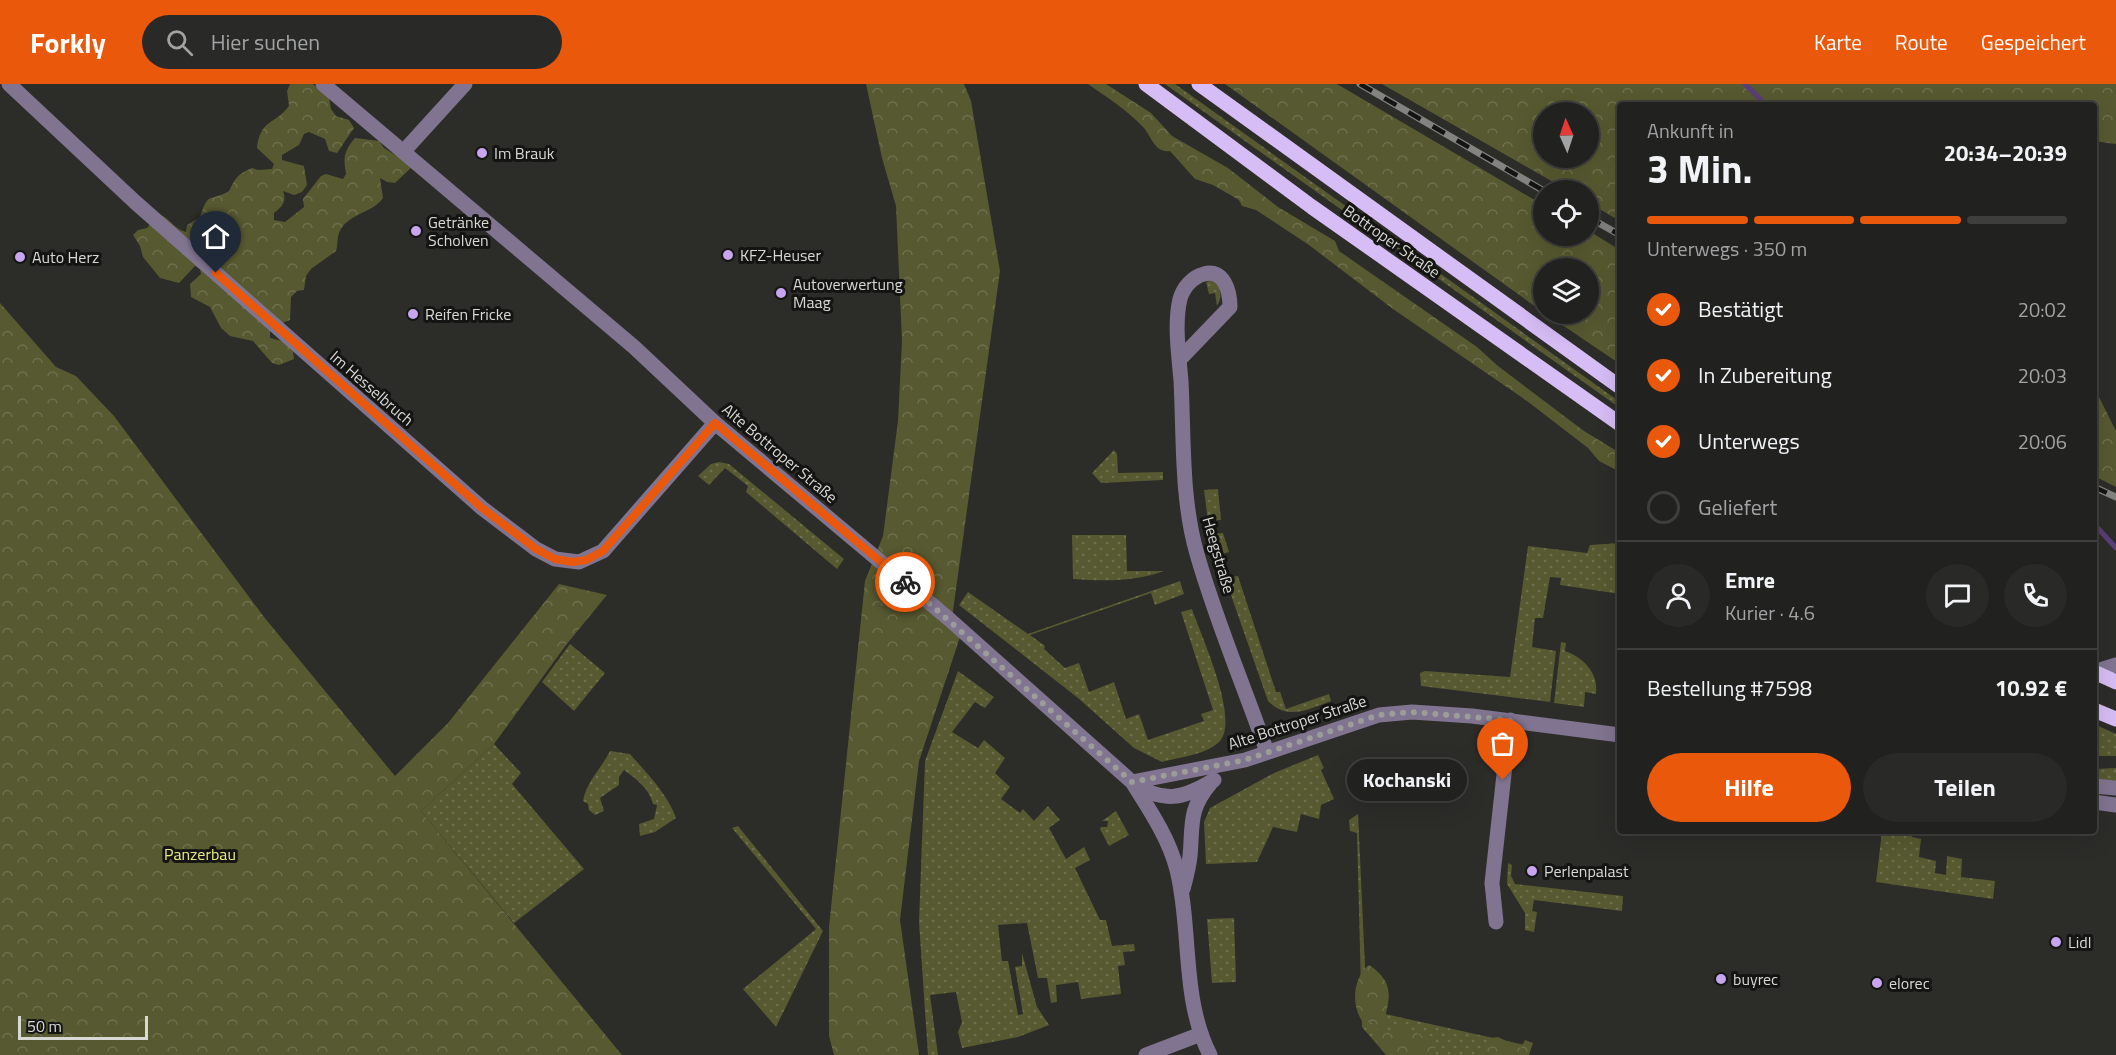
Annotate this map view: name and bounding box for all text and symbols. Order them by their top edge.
search box [142,15,562,69]
text: Forkly [30,21,106,64]
text: Hier suchen [211,25,320,59]
icon: search [163,26,196,59]
text: Karte [1814,26,1862,58]
text: Route [1895,26,1948,58]
text: Gespeichert [1981,26,2086,58]
north arrow [1533,102,1599,168]
map controls [1533,102,1599,324]
text: Ankunft in [1647,115,1734,146]
text: 20:34–20:39 [1944,136,2067,170]
text: 3 Min. [1647,139,1753,198]
place label: Im Brauk [494,141,555,165]
marker: Im Brauk [475,146,489,160]
button: locate [1533,180,1599,246]
street label: Bottroper Straße [1338,199,1446,283]
place label: Getränke Scholven [428,210,489,252]
pin [190,211,241,273]
icon: home [199,220,232,253]
marker: Getränke Scholven [409,224,423,238]
text: Unterwegs · 350 m [1647,233,1807,264]
place label: KFZ-Heuser [740,243,821,267]
place label: Auto Herz [32,245,99,269]
marker: KFZ-Heuser [721,248,735,262]
marker: Auto Herz [13,250,27,264]
button: layers [1533,258,1599,324]
place label: Autoverwertung Maag [793,272,903,314]
marker: Autoverwertung Maag [774,286,788,300]
text: Bestätigt [1698,292,1783,326]
icon: check [1647,293,1680,326]
text: 20:02 [2018,294,2067,325]
place label: Reifen Fricke [425,302,511,326]
marker: Reifen Fricke [406,307,420,321]
street label: Im Hesselbruch [325,345,419,431]
text: In Zubereitung [1698,358,1832,392]
icon: check [1647,359,1680,392]
text: 20:03 [2018,360,2067,391]
street label: Alte Bottroper Straße [717,397,843,509]
text: Unterwegs [1698,424,1800,458]
icon: check [1647,425,1680,458]
text: 20:06 [2018,426,2067,457]
text: Geliefert [1698,490,1777,524]
street label: Heegstraße [1197,514,1241,596]
courier [875,552,935,612]
text: Emre [1725,563,1775,597]
button: person [1647,564,1710,627]
button: chat [1926,564,1989,627]
button: phone [2004,564,2067,627]
icon: bike [889,566,922,599]
text: Kurier · 4.6 [1725,597,1815,628]
text: Bestellung #7598 [1647,671,1812,705]
text: 10.92 € [1995,671,2067,705]
street label: Alte Bottroper Straße [1225,688,1369,756]
pin [1477,718,1528,780]
icon: bag [1486,727,1519,760]
button: Hilfe [1647,753,1851,822]
button: Teilen [1863,753,2067,822]
callout: Kochanski [1347,759,1467,801]
text: Kochanski [1363,764,1451,795]
park label: Panzerbau [164,842,236,866]
place label: Perlenpalast [1544,859,1629,883]
marker: Perlenpalast [1525,864,1539,878]
place label: Lidl [2068,930,2091,954]
marker: Lidl [2049,935,2063,949]
place label: buyrec [1733,967,1778,991]
place label: elorec [1889,971,1930,995]
marker: buyrec [1714,972,1728,986]
marker: elorec [1870,976,1884,990]
scale bar [18,1013,148,1040]
text: 50 m [27,1014,62,1038]

